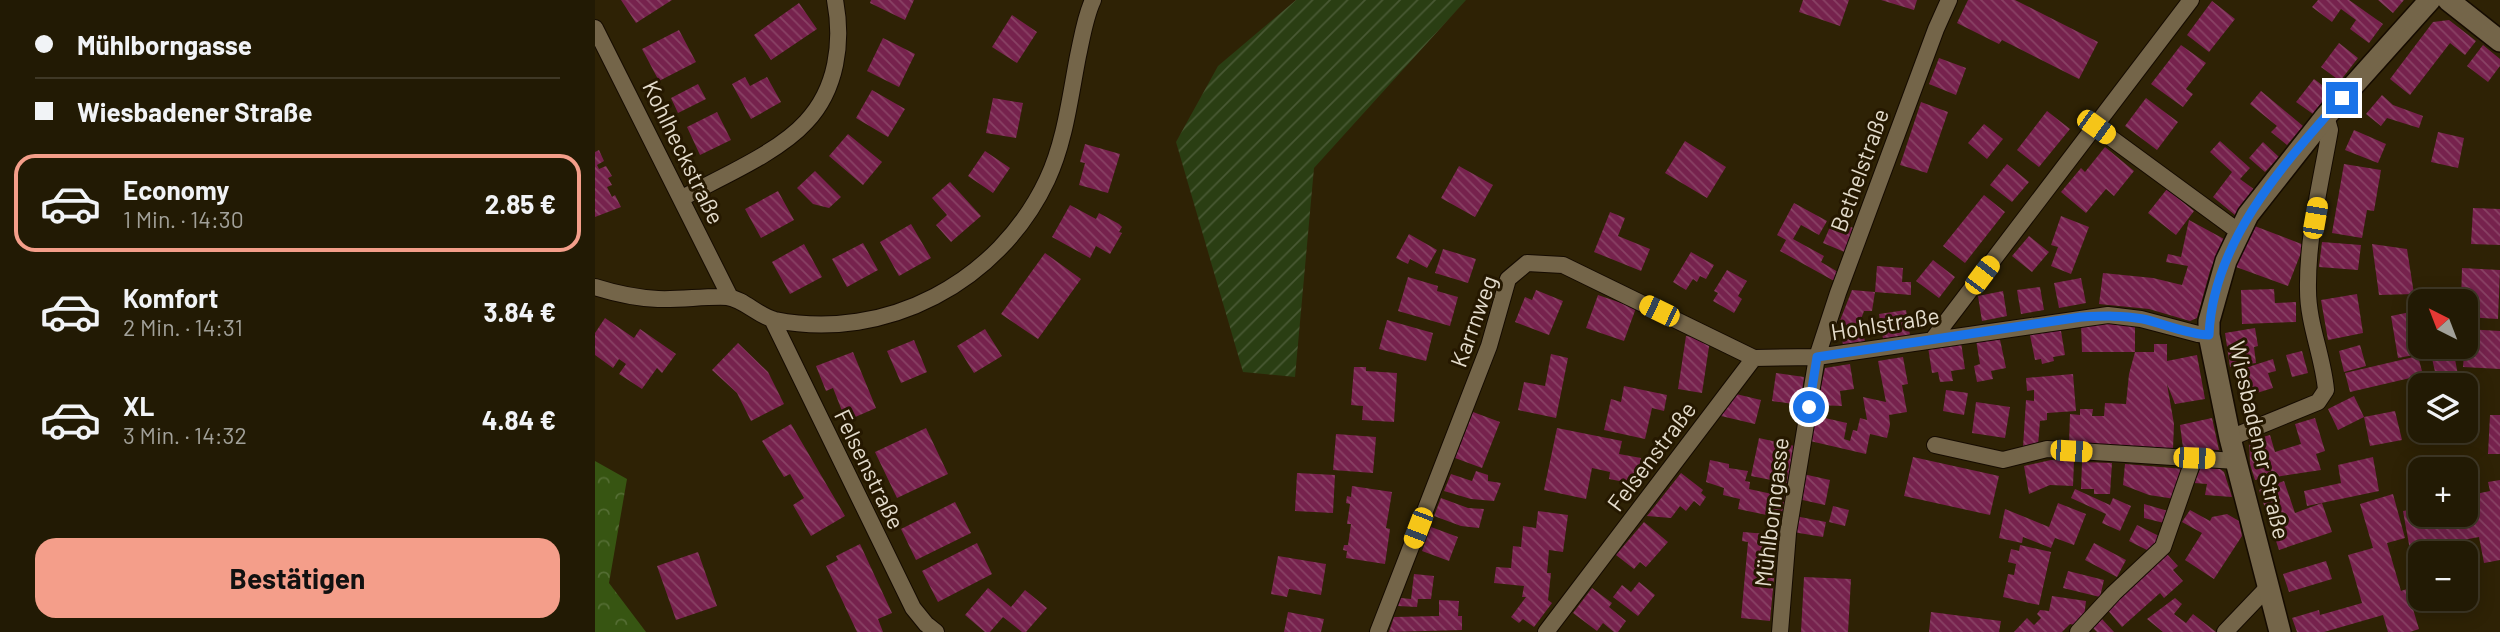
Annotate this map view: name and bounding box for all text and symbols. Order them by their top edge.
text: Mühlborngasse [77,29,252,60]
street label: Kohlheckstraße [637,76,731,228]
route end [2326,82,2358,114]
text: Wiesbadener Straße [77,96,312,127]
street label: Bethelstraße [1824,104,1894,236]
car [2073,106,2120,148]
icon: car [39,172,102,235]
text: Economy [123,174,229,205]
text: 2.85 € [485,188,556,219]
car [2302,195,2329,241]
text: 1 Min. · 14:30 [123,205,244,233]
car [1961,252,2004,298]
street label: Karrnweg [1444,271,1502,371]
icon: car [39,280,102,343]
text: Komfort [123,282,218,313]
north arrow [2408,289,2478,359]
map controls [2408,289,2478,611]
car [1636,292,1683,330]
text: 3.84 € [483,296,556,327]
street label: Hohlstraße [1829,301,1941,345]
text: 2 Min. · 14:31 [123,313,243,341]
street label: Wiesbadener Straße [2224,338,2296,542]
button: layers [2408,373,2478,443]
icon: car [39,388,102,451]
text: XL [123,390,154,421]
route start [1793,391,1825,423]
street label: Felsenstraße [1601,396,1701,516]
text: 4.84 € [482,404,556,435]
street label: Felsenstraße [829,404,911,534]
text: 3 Min. · 14:32 [123,421,247,449]
street label: Mühlborngasse [1748,436,1794,588]
car [2050,439,2093,463]
car [2173,447,2216,469]
button: + [2408,457,2478,527]
car [1401,505,1436,551]
button: Bestätigen [35,538,560,618]
button: − [2408,541,2478,611]

